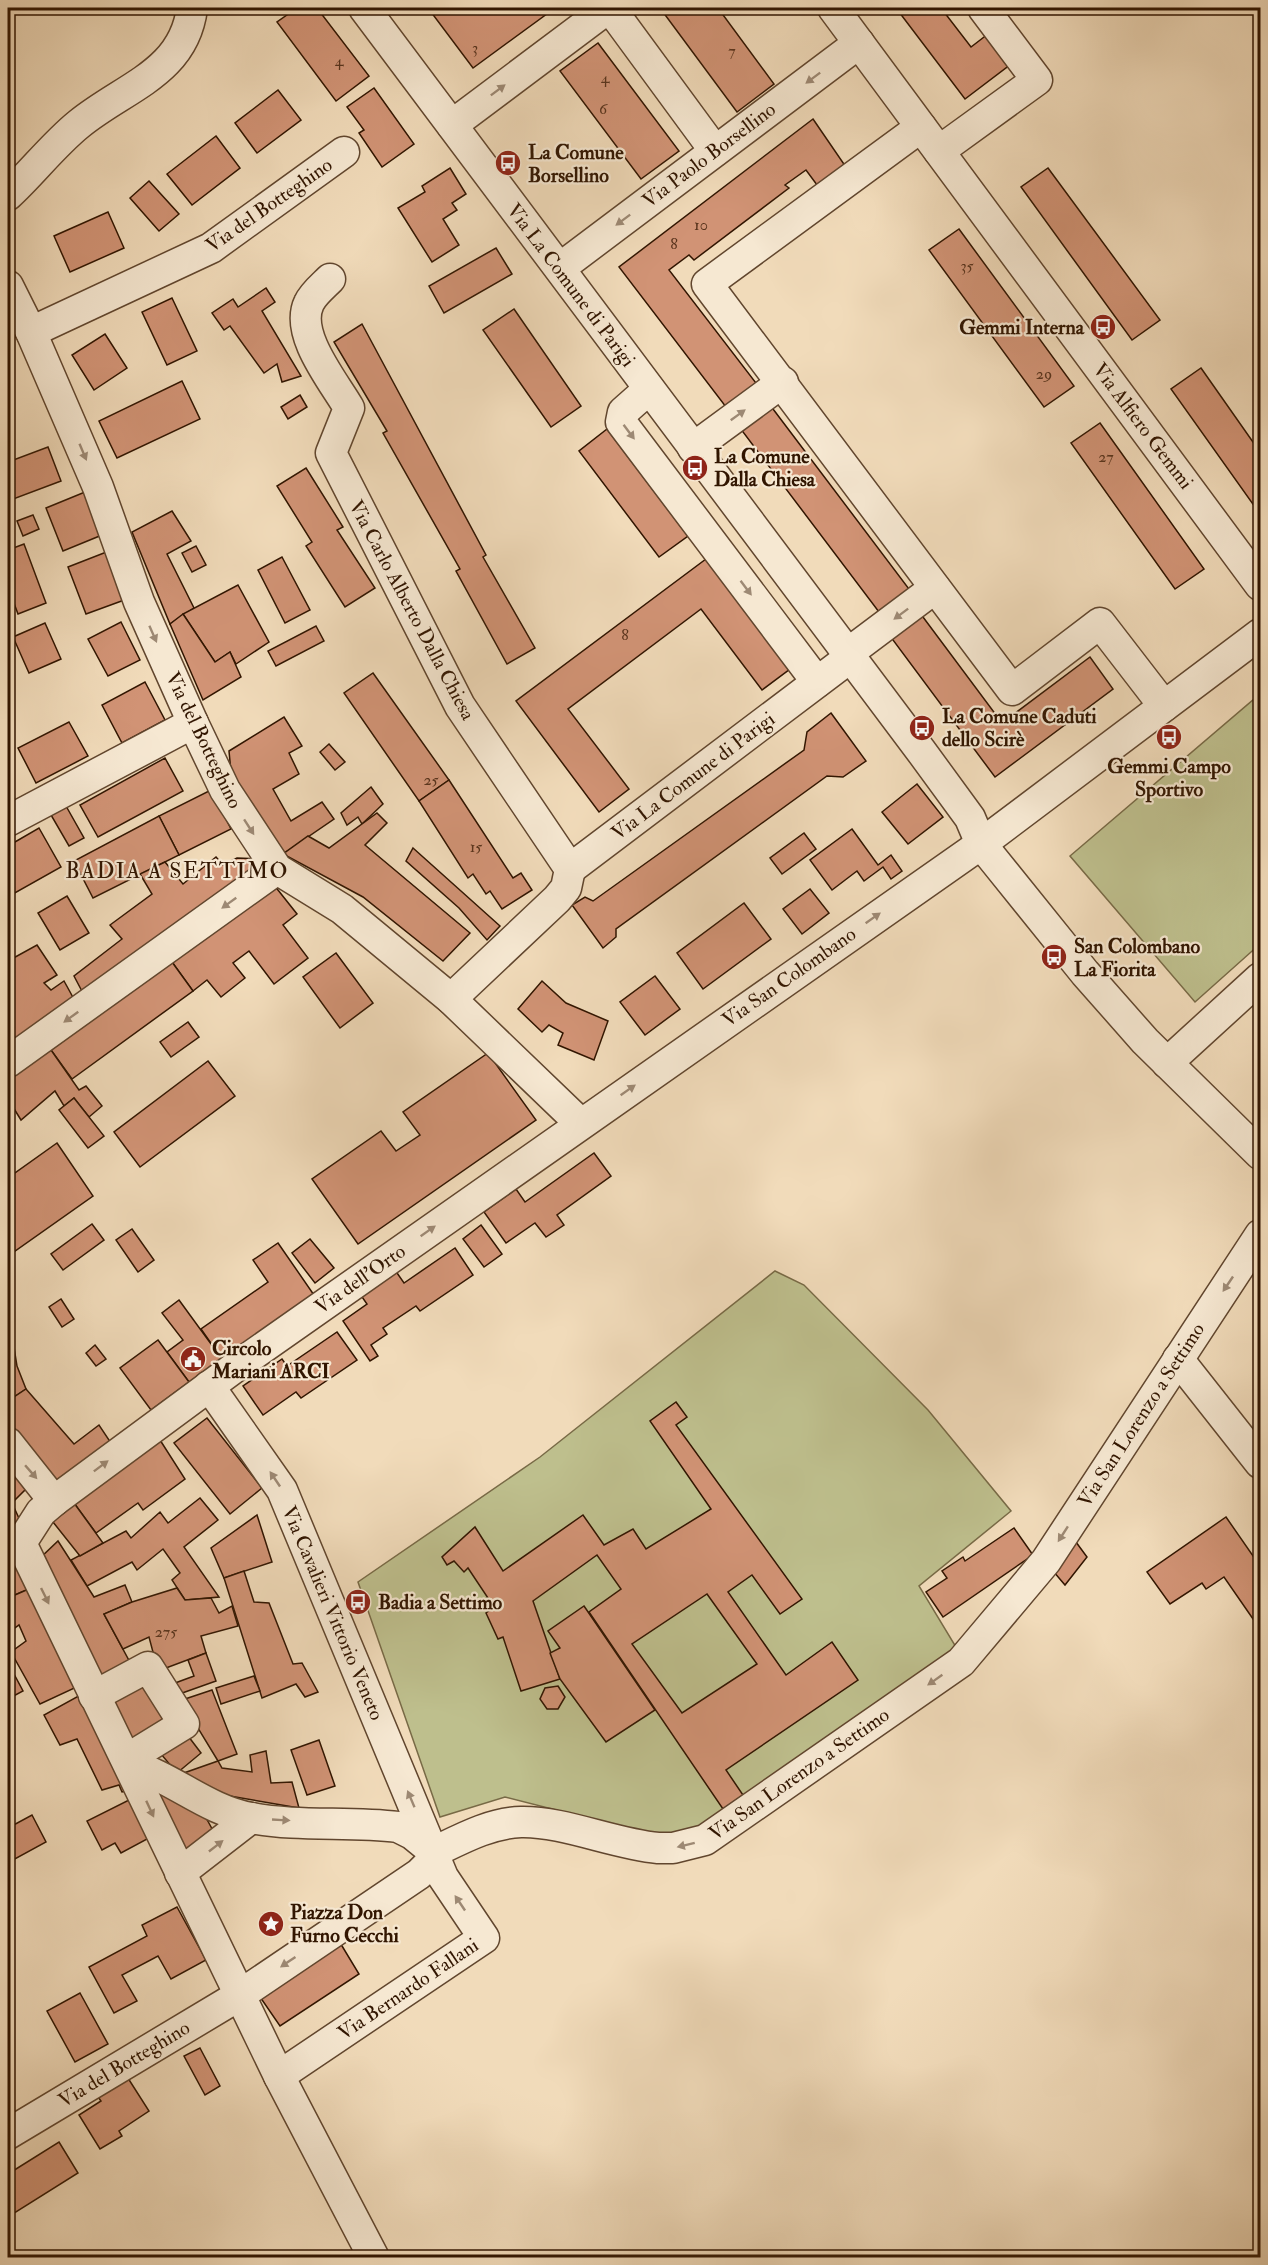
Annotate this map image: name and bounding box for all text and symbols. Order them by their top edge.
house number: 3 [472,38,478,58]
house number: 7 [728,41,736,61]
house number: 4 [335,51,345,71]
house number: 4 [601,68,611,88]
one-way arrow [805,71,820,83]
one-way arrow [491,84,506,96]
street label: Via Paolo Borsellino [637,97,781,213]
house number: 6 [599,99,608,119]
place label: La Comune Borsellino [528,140,624,188]
bus stop icon: La Comune Borsellino [493,148,523,178]
street label: Via del Botteghino [201,152,337,258]
street label: Via La Comune di Parigi [501,198,641,372]
one-way arrow [615,214,631,226]
house number: 10 [694,215,708,235]
house number: 8 [670,234,678,254]
house number: 35 [960,256,974,276]
bus stop icon: Gemmi Interna [1088,312,1118,342]
place label: Gemmi Interna [959,315,1085,340]
street label: Via Alfiero Gemmi [1087,358,1199,494]
house number: 29 [1036,364,1052,384]
one-way arrow [729,409,745,421]
one-way arrow [623,424,635,440]
one-way arrow [79,443,88,461]
place label: La Comune Dalla Chiesa [714,444,816,492]
house number: 27 [1098,447,1114,467]
bus stop icon: La Comune Dalla Chiesa [680,453,710,483]
street label: Via Carlo Alberto Dalla Chiesa [343,496,481,725]
one-way arrow [740,581,752,596]
one-way arrow [893,607,909,620]
one-way arrow [148,625,158,643]
house number: 8 [621,625,629,645]
street label: Via del Botteghino [160,668,248,812]
place label: La Comune Caduti dello Scirè [942,704,1097,752]
street label: Via La Comune di Parigi [606,706,780,846]
bus stop icon: La Comune Caduti dello Scirè [907,713,937,743]
bus stop icon: Gemmi Campo Sportivo [1154,722,1184,752]
place label: Gemmi Campo Sportivo [1107,754,1231,803]
house number: 25 [423,770,439,790]
one-way arrow [243,819,254,835]
house number: 15 [470,837,482,857]
district label: BADIA A SETTIMO [65,857,289,885]
one-way arrow [222,897,238,909]
one-way arrow [865,912,881,924]
street label: Via San Colombano [717,921,861,1033]
place label: San Colombano La Fiorita [1074,934,1200,982]
bus stop icon: San Colombano La Fiorita [1039,942,1069,972]
one-way arrow [63,1011,79,1023]
one-way arrow [619,1084,635,1096]
one-way arrow [420,1226,436,1237]
street label: Via dell'Orto [310,1239,410,1319]
one-way arrow [1222,1275,1234,1291]
street label: Via San Lorenzo a Settimo [1072,1318,1210,1512]
place label: Circolo Mariani ARCI [211,1336,330,1384]
public building icon: Circolo Mariani ARCI [178,1344,208,1374]
one-way arrow [93,1460,109,1472]
one-way arrow [24,1464,37,1479]
one-way arrow [270,1471,281,1487]
street label: Via Cavalieri Vittorio Veneto [276,1502,390,1724]
one-way arrow [1058,1526,1069,1542]
bus stop icon: Badia a Settimo [343,1587,373,1617]
one-way arrow [41,1588,50,1605]
place label: Badia a Settimo [378,1590,503,1615]
house number: 275 [155,1622,177,1642]
one-way arrow [928,1674,944,1686]
street label: Via San Lorenzo a Settimo [704,1702,894,1846]
one-way arrow [406,1789,416,1807]
one-way arrow [146,1800,155,1817]
one-way arrow [272,1815,291,1825]
one-way arrow [208,1840,223,1852]
one-way arrow [677,1841,696,1851]
one-way arrow [454,1895,466,1911]
place label: Piazza Don Furno Cecchi [290,1900,400,1948]
place icon: Piazza Don Furno Cecchi [256,1909,286,1939]
street label: Via Bernardo Fallani [333,1933,483,2045]
one-way arrow [280,1956,296,1967]
street label: Via del Botteghino [54,2015,194,2113]

